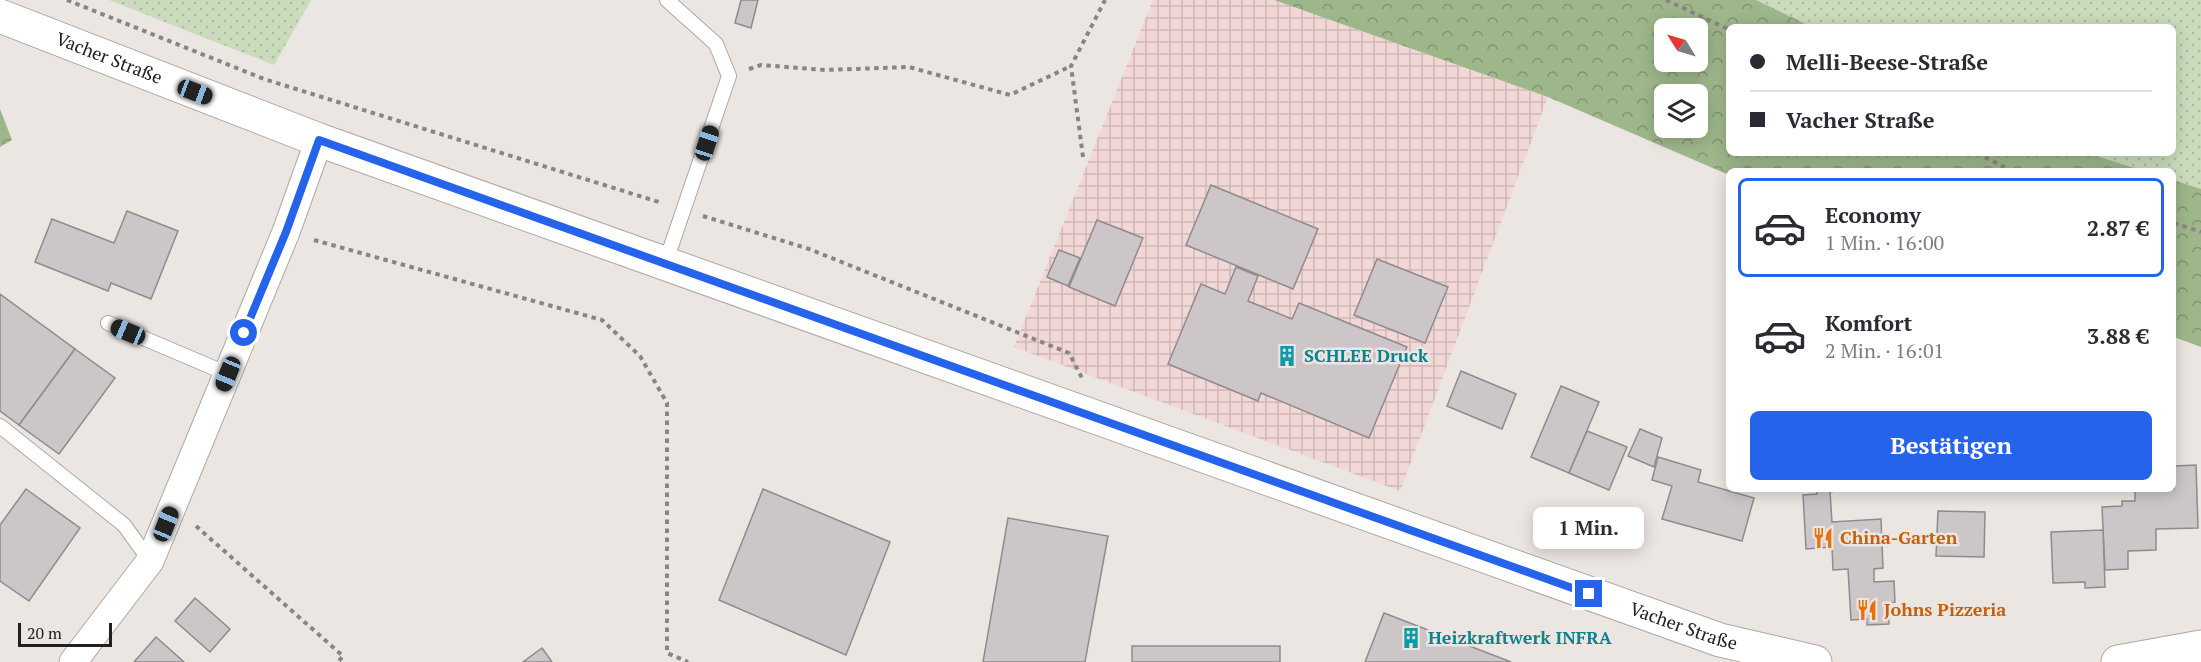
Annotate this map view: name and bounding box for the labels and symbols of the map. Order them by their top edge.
north arrow [1654,18,1708,72]
street label: Vacher Straße [53,26,166,89]
car [175,77,215,107]
car [693,123,721,163]
car [108,317,148,347]
route start [230,319,257,346]
place label: SCHLEE Druck [1304,343,1429,367]
building icon: SCHLEE Druck [1275,344,1299,368]
car [213,354,243,394]
car [151,504,181,544]
callout: 1 Min. [1534,507,1644,549]
place label: China-Garten [1840,525,1958,549]
restaurant icon: China-Garten [1811,526,1835,550]
route end [1575,580,1602,607]
street label: Vacher Straße [1627,596,1740,655]
place label: Johns Pizzeria [1884,597,2006,621]
restaurant icon: Johns Pizzeria [1855,598,1879,622]
scale bar [18,620,112,648]
place label: Heizkraftwerk INFRA [1428,625,1613,649]
building icon: Heizkraftwerk INFRA [1399,626,1423,650]

